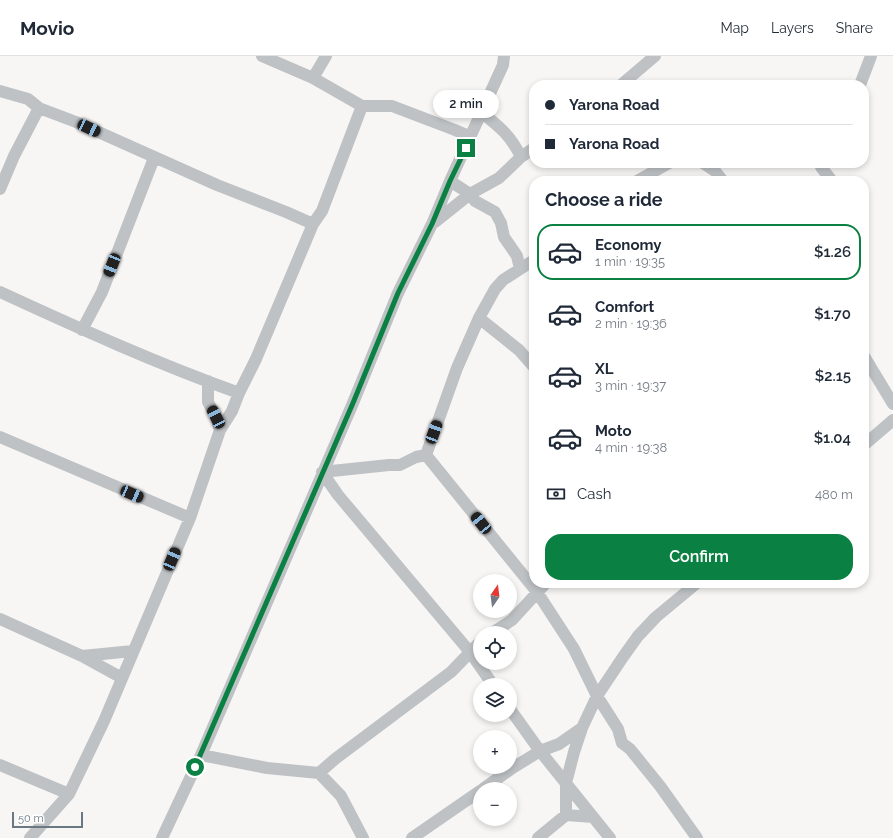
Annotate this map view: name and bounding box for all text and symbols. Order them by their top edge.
text: Movio [20,17,74,39]
text: Map [721,20,749,36]
text: Layers [771,20,814,36]
text: Share [836,20,873,36]
callout: 2 min [433,90,499,118]
text: 2 min [449,96,483,111]
text: Yarona Road [569,96,659,114]
car [76,117,102,139]
text: Yarona Road [569,135,659,153]
route end [457,139,475,157]
text: Choose a ride [545,189,663,210]
icon: car [547,234,583,270]
text: Economy [595,236,662,254]
text: $1.26 [814,243,851,261]
car [102,252,122,278]
text: 1 min · 19:35 [595,254,665,269]
icon: car [547,296,583,332]
text: Comfort [595,298,654,316]
text: $1.70 [814,305,851,323]
text: 2 min · 19:36 [595,316,667,331]
icon: car [547,358,583,394]
text: XL [595,360,613,378]
text: $2.15 [815,367,851,385]
text: 3 min · 19:37 [595,378,666,393]
car [205,404,227,430]
car [424,419,444,445]
icon: car [547,420,583,456]
text: Moto [595,422,632,440]
text: $1.04 [814,429,851,447]
text: 4 min · 19:38 [595,440,667,455]
icon: cash [545,483,567,505]
car [119,484,145,504]
text: Cash [577,485,611,503]
text: 480 m [815,487,853,502]
car [469,510,493,536]
button: Confirm [545,534,853,580]
car [162,546,182,572]
north arrow [473,574,517,618]
map controls [473,574,517,826]
button: locate [473,626,517,670]
button: layers [473,678,517,722]
button: + [473,730,517,774]
route start [186,758,204,776]
button: − [473,782,517,826]
scale bar [12,810,83,829]
text: 50 m [18,812,44,825]

